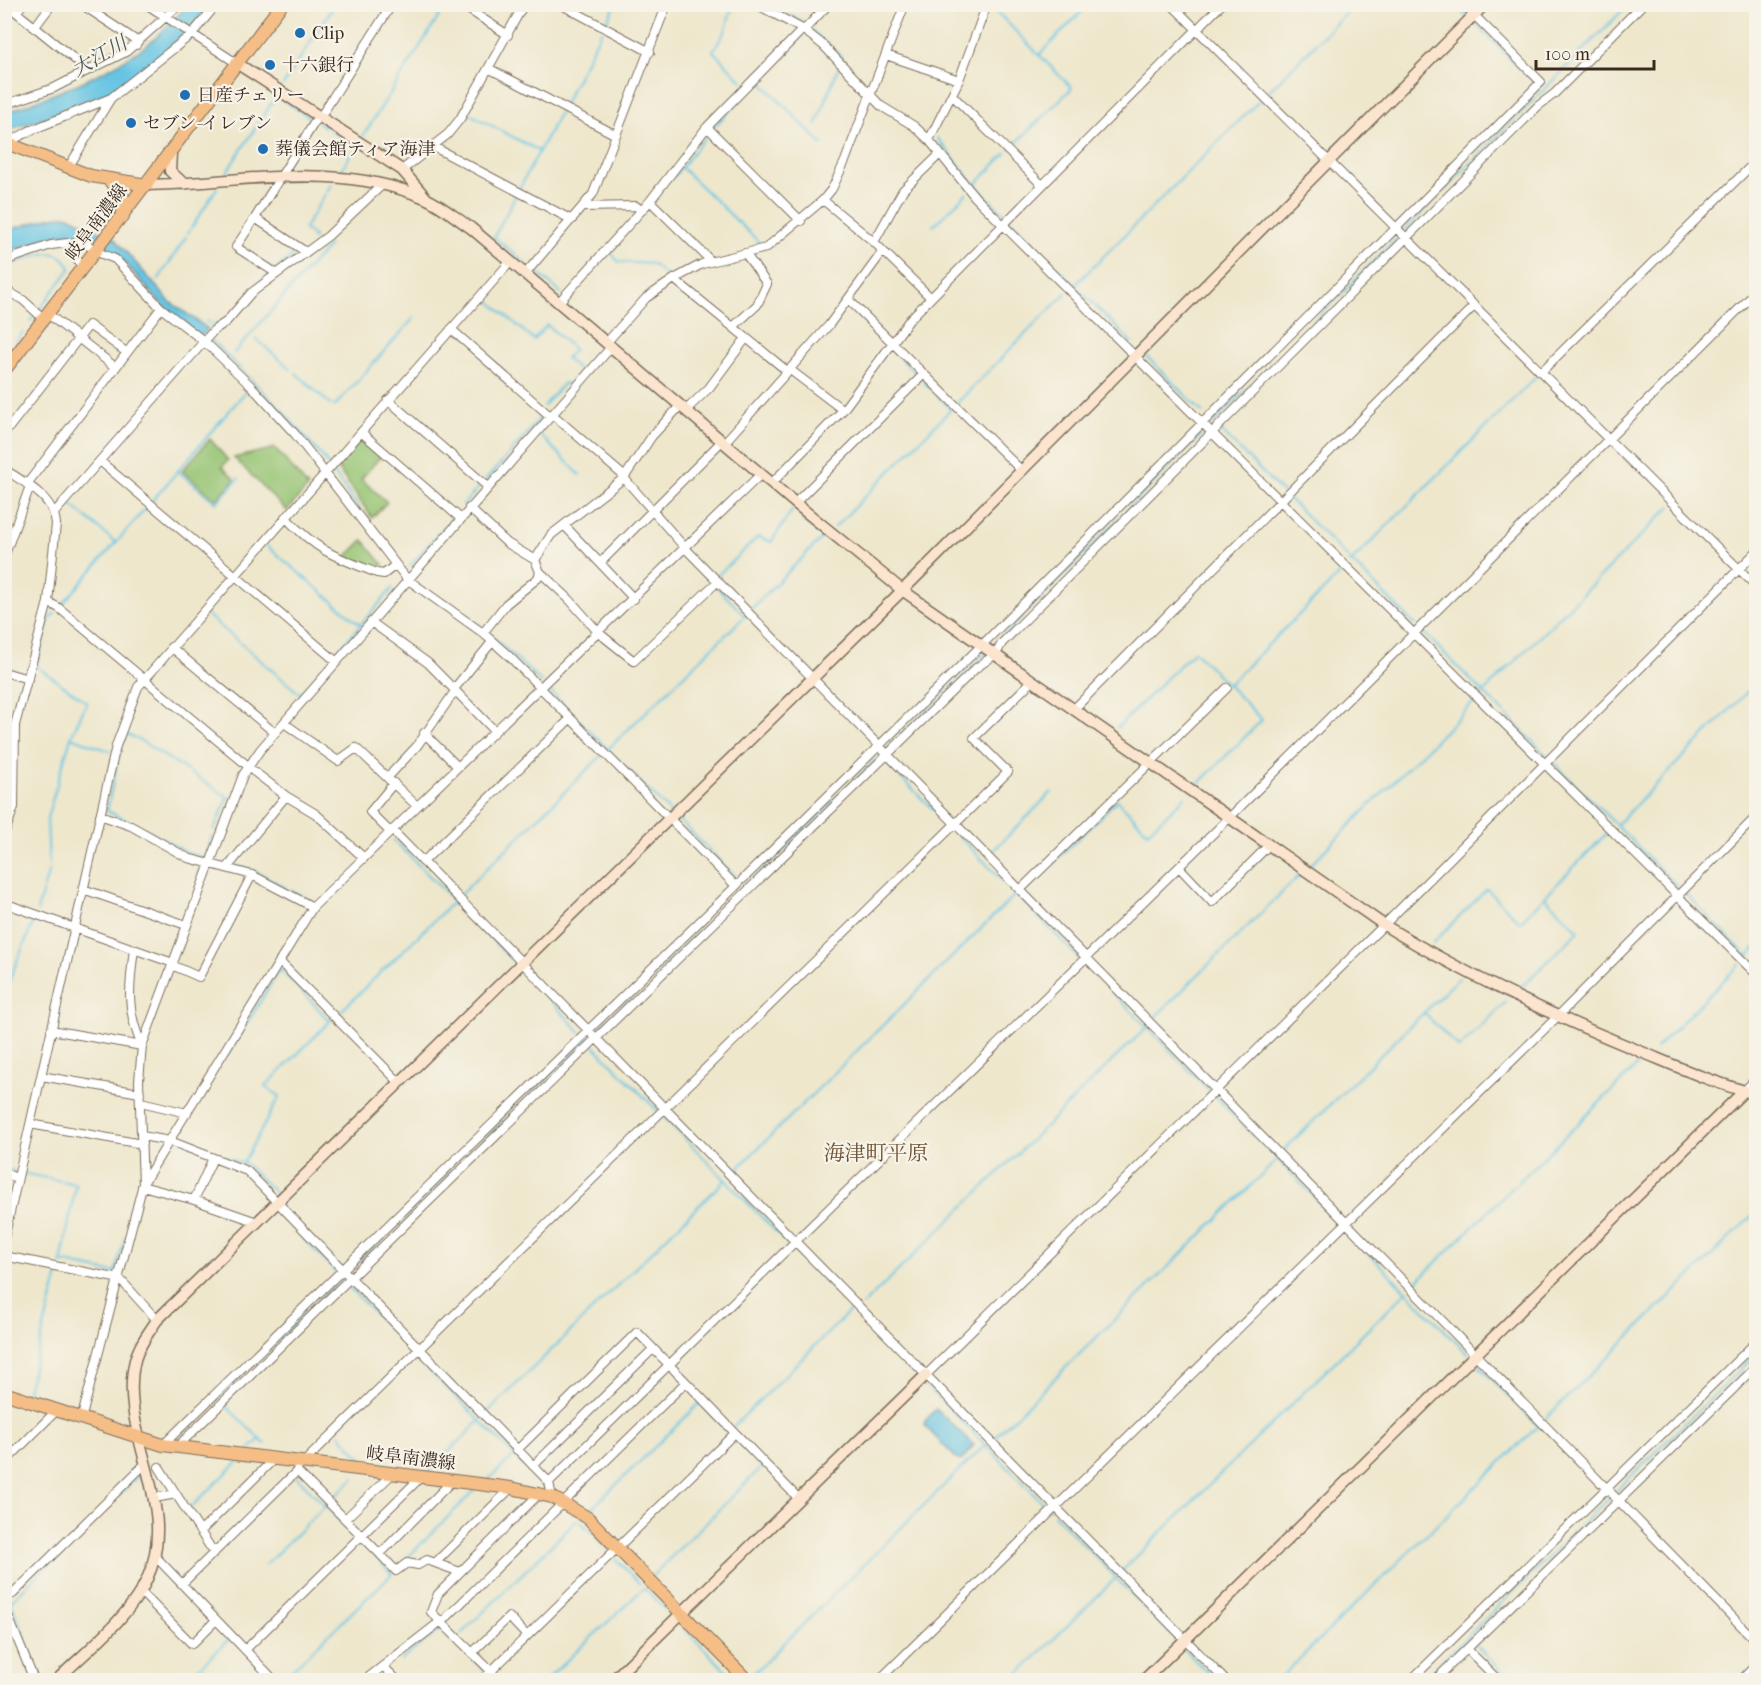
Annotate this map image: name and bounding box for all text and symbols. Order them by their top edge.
place label: Clip [312,23,344,44]
marker: Clip [293,26,307,40]
water label: 大江川 [68,30,133,81]
scale bar [1536,33,1654,71]
text: 100 m [1545,44,1590,65]
place label: 十六銀行 [282,55,354,76]
marker: 十六銀行 [263,58,277,72]
place label: 日産チェリー [197,85,304,106]
marker: 日産チェリー [178,88,192,102]
place label: セブン-イレブン [143,113,272,134]
marker: セブン-イレブン [124,116,138,130]
place label: 葬儀会館ティア海津 [275,139,436,160]
marker: 葬儀会館ティア海津 [256,142,270,156]
street label: 岐阜南濃線 [61,180,132,265]
district label: 海津町平原 [824,1141,929,1165]
street label: 岐阜南濃線 [365,1443,457,1474]

